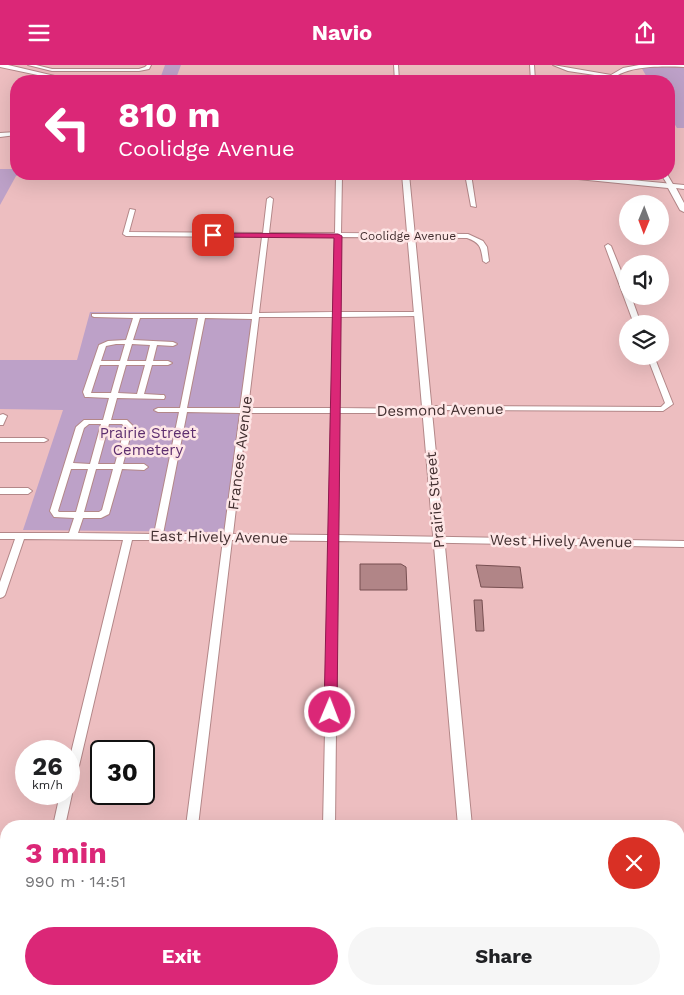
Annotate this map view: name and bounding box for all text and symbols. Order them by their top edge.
icon: menu [25,19,53,47]
icon: share [631,19,659,47]
text: Navio [312,20,372,45]
text: 810 m [118,94,221,136]
icon: left [35,95,100,160]
text: Coolidge Avenue [118,136,295,161]
north arrow [619,195,669,245]
map controls [619,195,669,365]
pin [192,214,234,256]
icon: arrive [199,221,227,249]
street label: Coolidge Avenue [360,229,456,243]
button: sound [619,255,669,305]
button: layers [619,315,669,365]
street label: Frances Avenue [224,395,256,511]
street label: Desmond Avenue [376,400,504,420]
park label: Prairie Street Cemetery [100,424,197,459]
street label: Prairie Street [422,450,448,549]
street label: East Hively Avenue [150,527,288,547]
street label: West Hively Avenue [490,531,632,551]
position arrow [303,685,355,737]
speed limit sign: 30 [90,740,155,805]
text: 26 [32,752,63,781]
text: km/h [32,778,63,792]
text: 3 min [25,835,107,870]
button: close [608,837,660,889]
text: 990 m · 14:51 [25,872,126,891]
button: Exit [25,927,338,985]
button: Share [348,927,660,985]

